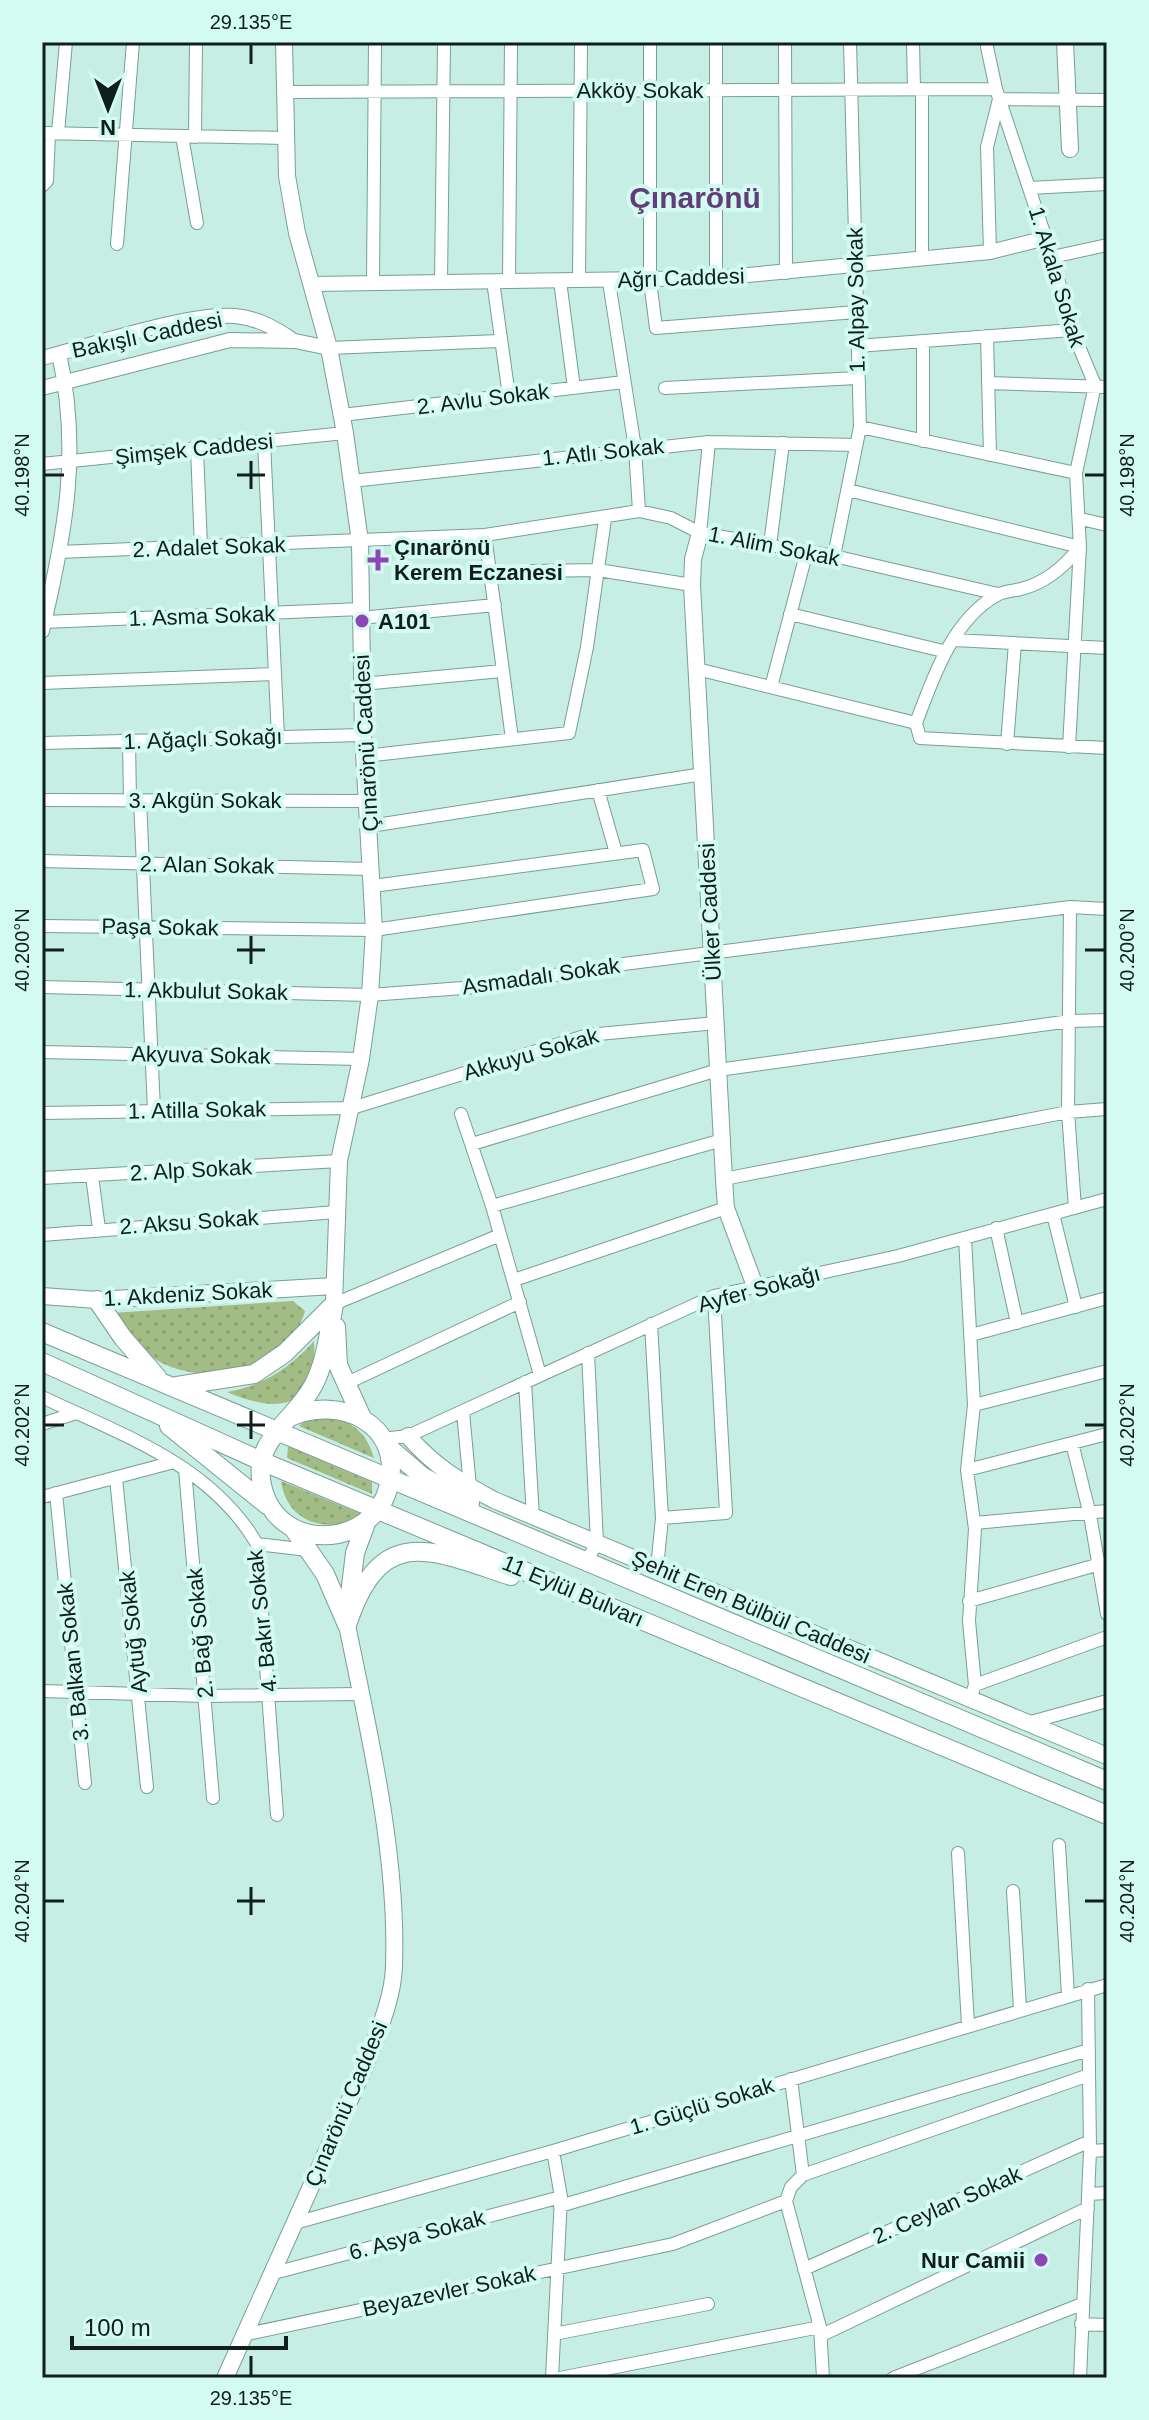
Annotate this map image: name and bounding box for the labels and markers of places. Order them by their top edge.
place label: Çınarönü Kerem Eczanesi [394,535,563,585]
marker: Çınarönü Kerem Eczanesi [369,551,387,569]
place label: A101 [378,609,431,634]
marker: A101 [353,612,371,630]
place label: Nur Camii [921,2248,1025,2273]
marker: Nur Camii [1032,2251,1050,2269]

